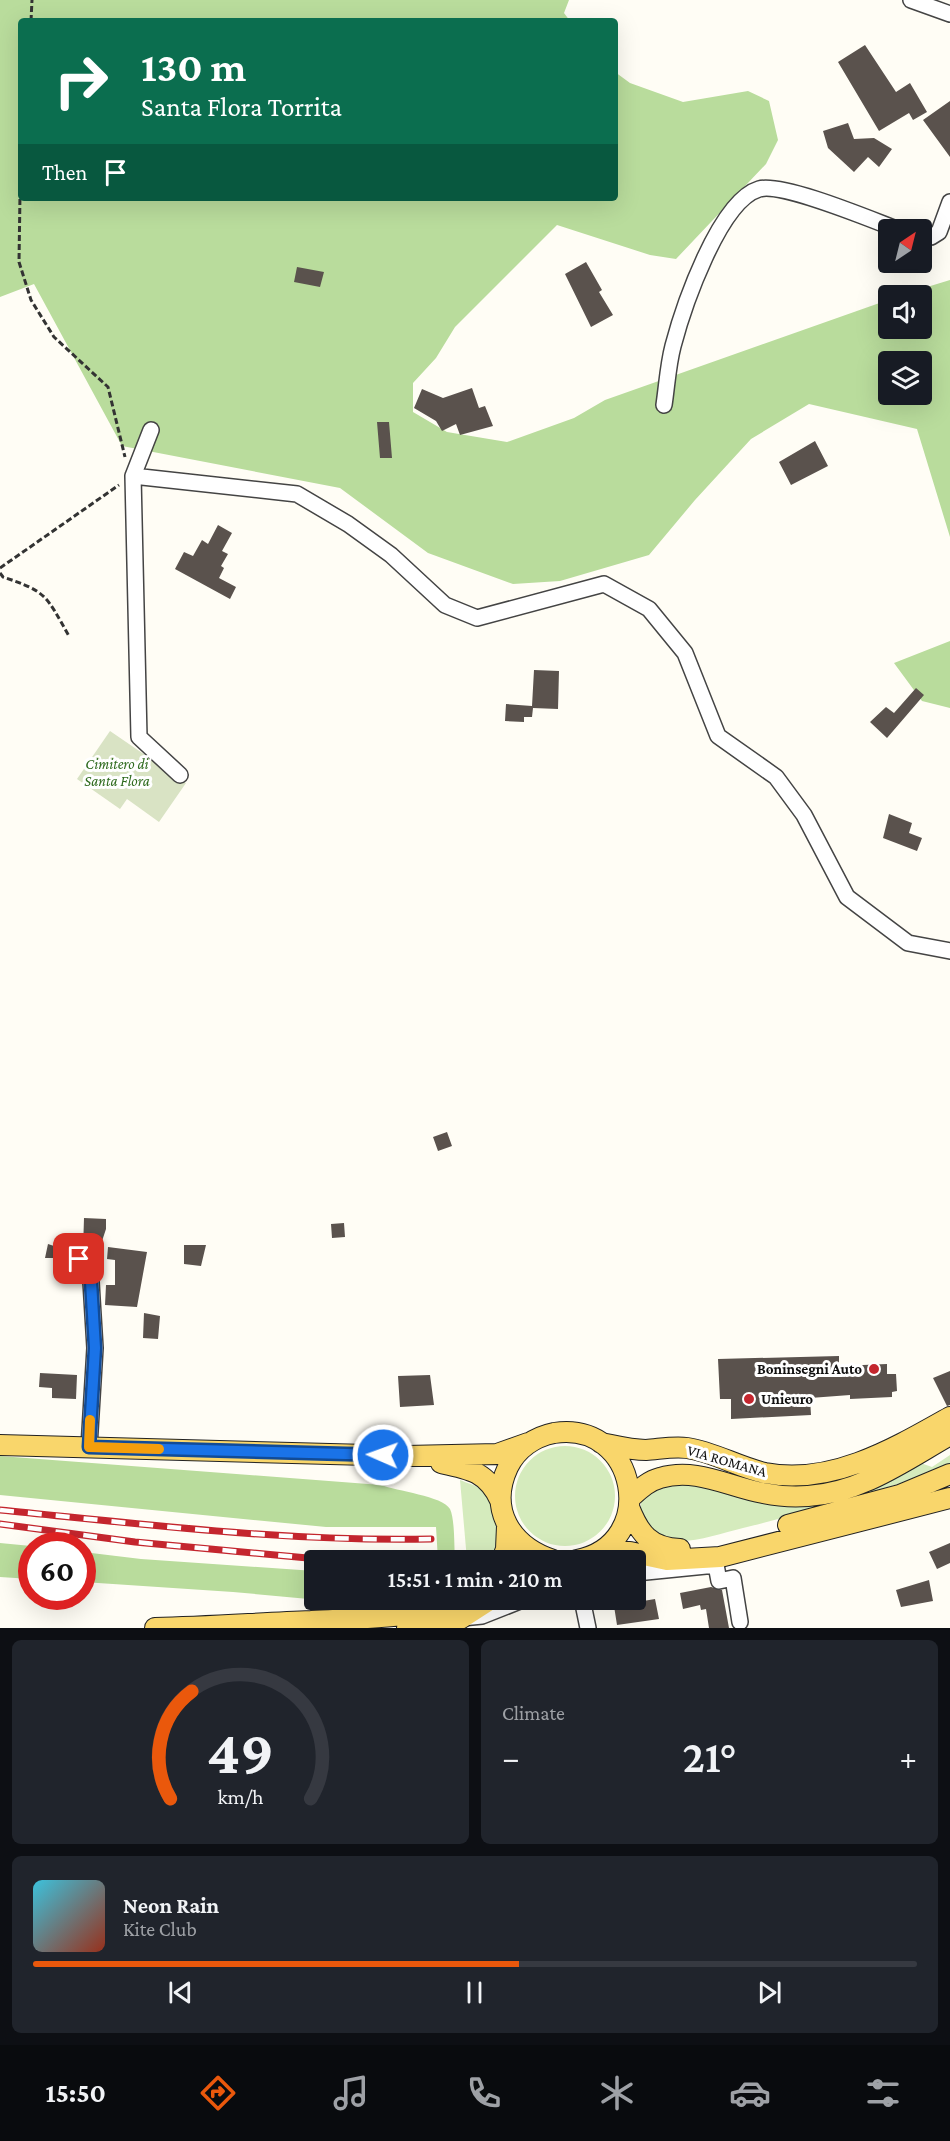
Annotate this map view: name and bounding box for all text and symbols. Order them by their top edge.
icon: right [42,42,120,120]
text: 130 m [141,43,246,90]
text: Santa Flora Torrita [141,92,342,122]
icon: arrive [99,156,132,189]
text: Then [42,160,87,185]
north arrow [878,219,932,273]
map controls [878,219,932,405]
button: sound [878,285,932,339]
button: layers [878,351,932,405]
park label: Cimitero di Santa Flora [84,756,150,789]
pin [53,1233,104,1284]
icon: arrive [62,1242,95,1275]
place label: Boninsegni Auto [757,1361,862,1377]
marker: Boninsegni Auto [867,1362,881,1376]
place label: Unieuro [761,1391,813,1407]
marker: Unieuro [742,1392,756,1406]
position arrow [351,1423,415,1487]
street label: VIA ROMANA [685,1442,769,1480]
speed limit sign: 60 [18,1532,96,1610]
text: 15:51 · 1 min · 210 m [388,1567,562,1592]
text: Climate [502,1702,565,1724]
text: 49 [207,1717,274,1786]
text: 21° [682,1732,737,1782]
text: − [502,1739,519,1776]
text: + [900,1739,917,1776]
text: km/h [217,1785,264,1809]
text: Neon Rain [123,1893,219,1918]
text: Kite Club [123,1918,197,1940]
icon: previous [164,1976,197,2009]
icon: pause [458,1976,491,2009]
icon: next [753,1976,786,2009]
icon: directions [197,2072,239,2114]
icon: music [330,2072,372,2114]
icon: phone [463,2072,505,2114]
icon: climate [596,2072,638,2114]
icon: car [729,2072,771,2114]
icon: filters [862,2072,904,2114]
text: 15:50 [46,2078,106,2108]

